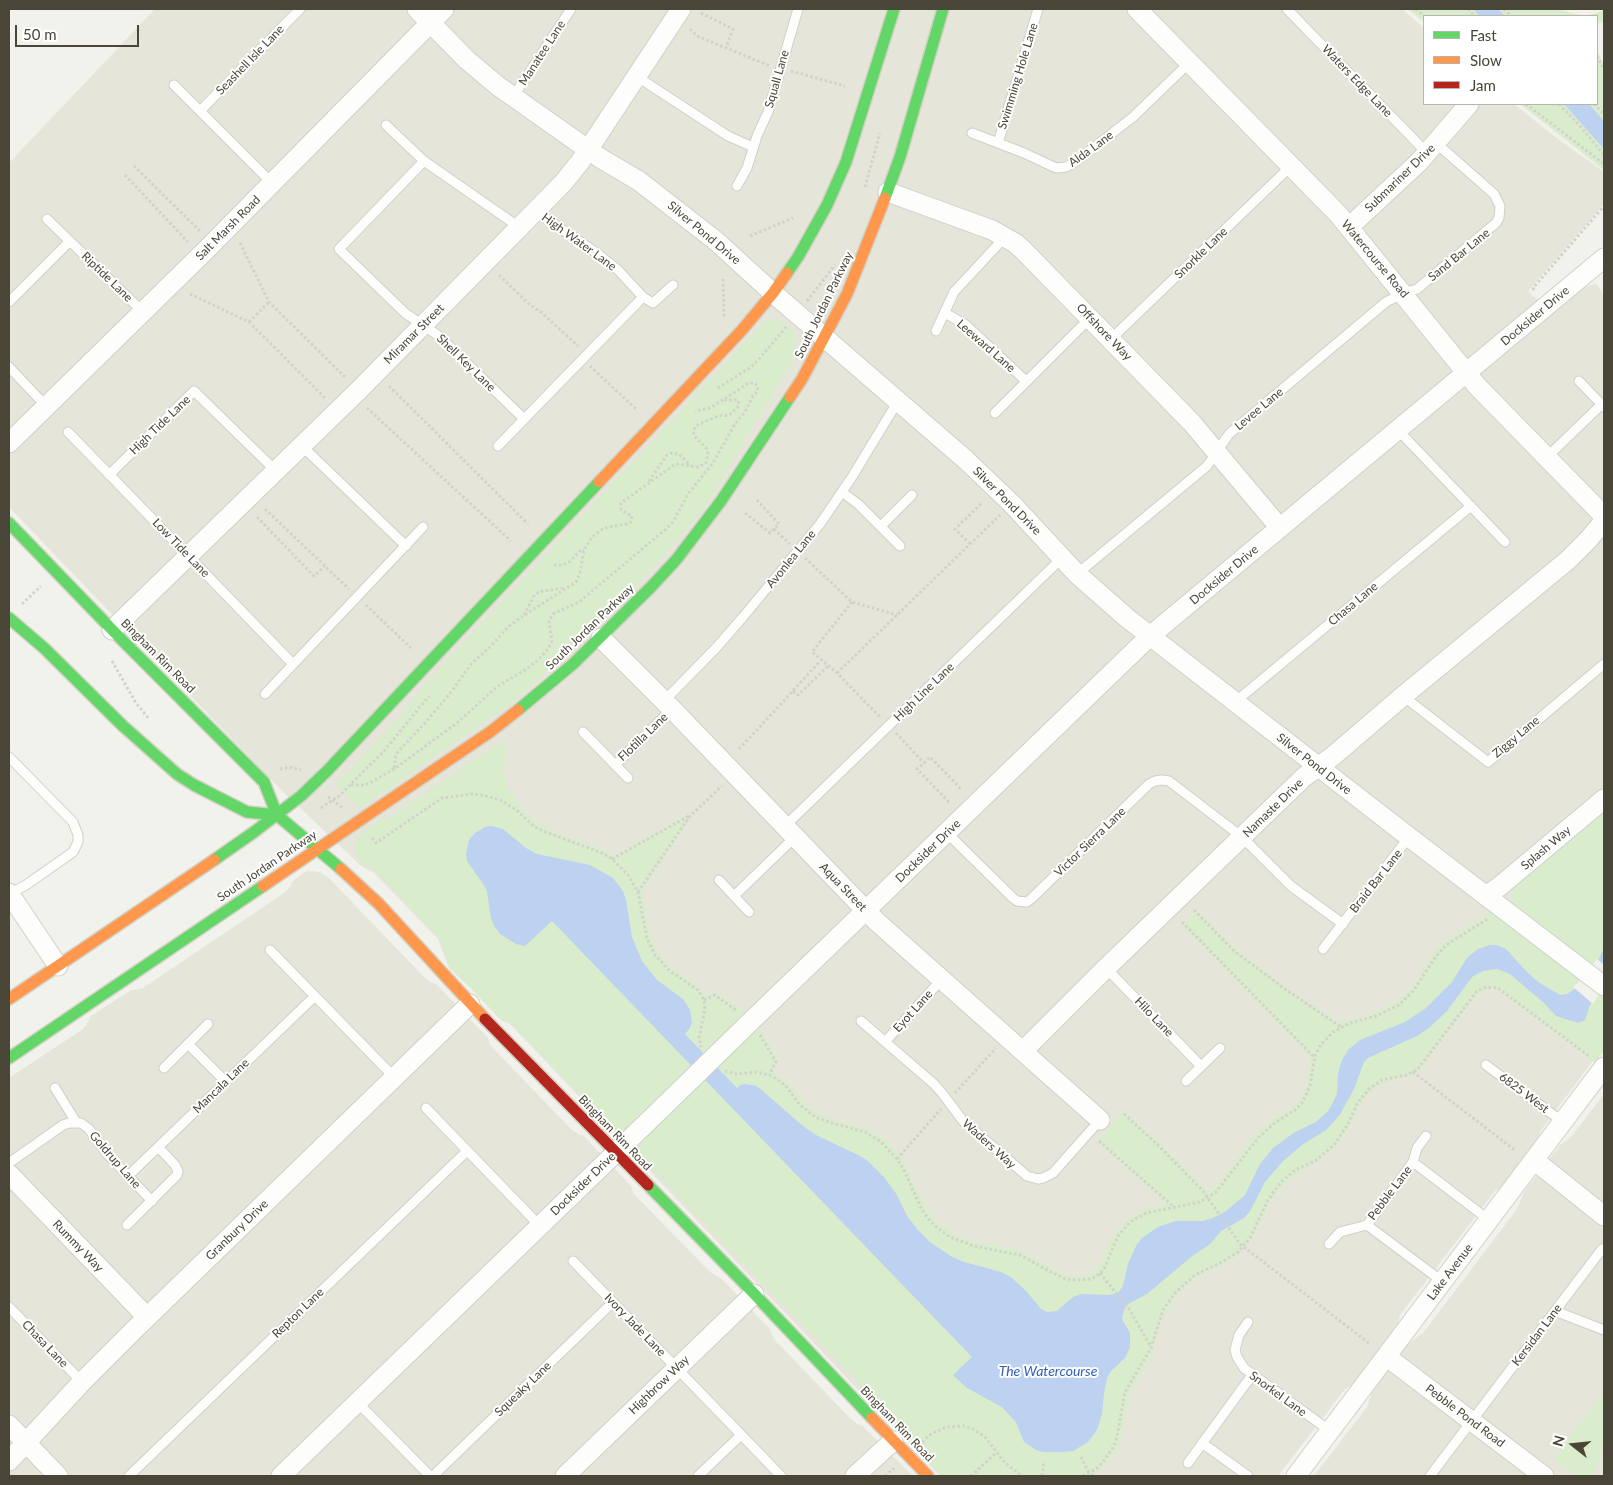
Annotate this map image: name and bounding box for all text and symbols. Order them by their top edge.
scale bar [18,15,141,47]
legend [1423,15,1598,105]
street label: Manatee Lane [516,18,568,88]
street label: Swimming Hole Lane [995,21,1041,131]
street label: Seashell Isle Lane [213,22,287,98]
text: 50 m [23,25,57,43]
text: Fast [1470,26,1497,44]
street label: Waters Edge Lane [1319,42,1395,120]
street label: Squall Lane [762,48,792,110]
text: Slow [1470,51,1502,69]
text: Jam [1470,76,1496,94]
street label: Alda Lane [1066,128,1116,170]
street label: Submariner Drive [1362,141,1438,215]
street label: Salt Marsh Road [193,193,263,263]
street label: Silver Pond Drive [665,198,743,268]
street label: High Water Lane [539,210,619,274]
street label: Watercourse Road [1338,217,1412,301]
street label: Snorkle Lane [1172,224,1230,282]
street label: Sand Bar Lane [1425,226,1493,284]
street label: Riptide Lane [78,249,136,305]
street label: South Jordan Parkway [792,249,856,361]
street label: Docksider Drive [1498,283,1572,349]
street label: Miramar Street [381,301,447,367]
street label: Offshore Way [1073,301,1135,363]
street label: Leeward Lane [954,317,1018,375]
street label: Shell Key Lane [434,331,498,395]
street label: Levee Lane [1232,385,1286,433]
street label: High Tide Lane [127,392,193,458]
street label: Silver Pond Drive [970,464,1044,538]
street label: Low Tide Lane [149,516,213,580]
street label: Avonlea Lane [763,527,819,591]
street label: Docksider Drive [1187,542,1261,608]
street label: Chasa Lane [1325,579,1381,629]
street label: South Jordan Parkway [543,581,637,673]
street label: Bingham Rim Road [118,616,198,696]
street label: High Line Lane [891,660,957,724]
street label: Flotilla Lane [615,710,671,764]
street label: Ziggy Lane [1490,713,1542,761]
street label: Silver Pond Drive [1274,730,1354,798]
street label: Namaste Drive [1240,776,1306,840]
street label: Victor Sierra Lane [1051,804,1129,880]
street label: Docksider Drive [892,816,964,886]
street label: Splash Way [1518,823,1574,873]
street label: South Jordan Parkway [214,827,320,905]
street label: Braid Bar Lane [1347,846,1405,916]
street label: Aqua Street [816,860,870,914]
street label: Eyot Lane [890,987,936,1035]
street label: Hilo Lane [1132,994,1176,1040]
street label: Mancala Lane [190,1056,252,1116]
street label: 6825 West [1496,1070,1552,1116]
street label: Bingham Rim Road [575,1092,655,1174]
street label: Waders Way [959,1116,1019,1172]
street label: Goldrup Lane [86,1128,144,1192]
street label: Docksider Drive [547,1149,619,1219]
street label: Pebble Lane [1365,1163,1415,1223]
street label: Granbury Drive [203,1197,271,1263]
street label: Rummy Way [50,1217,106,1275]
street label: Lake Avenue [1424,1241,1476,1303]
street label: Repton Lane [269,1285,327,1341]
street label: Ivory Jade Lane [601,1291,669,1359]
street label: Kersidan Lane [1509,1301,1565,1369]
street label: Chasa Lane [19,1317,71,1371]
street label: Highbrow Way [626,1352,692,1418]
street label: Squeaky Lane [492,1359,554,1419]
water label: The Watercourse [999,1363,1097,1379]
street label: Snorkel Lane [1247,1368,1309,1420]
street label: Pebble Pond Road [1422,1381,1508,1451]
street label: Bingham Rim Road [857,1383,937,1465]
north arrow [1548,1420,1598,1470]
text: N [1548,1433,1568,1448]

